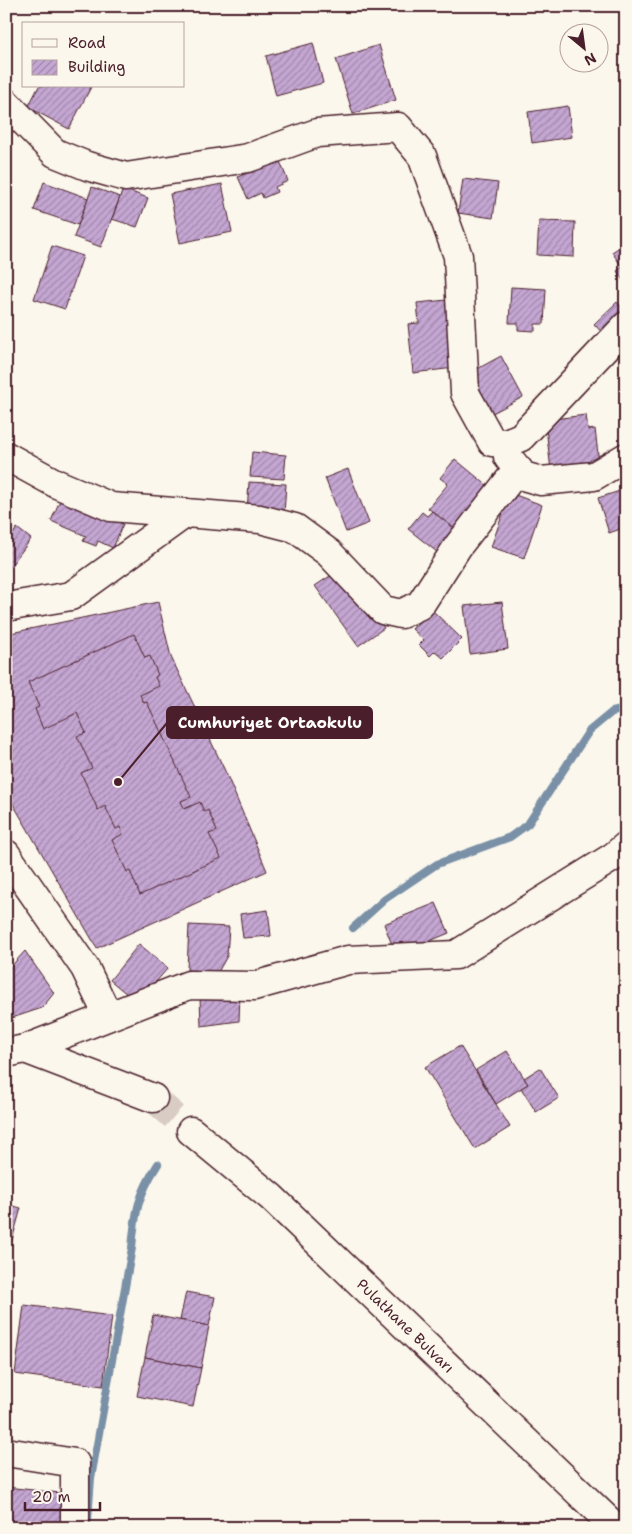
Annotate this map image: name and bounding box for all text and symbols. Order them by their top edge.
legend [22,22,185,88]
north arrow [560,22,610,72]
text: Road [68,33,106,53]
text: N [581,49,600,70]
text: Building [68,57,125,77]
callout: Cumhuriyet Ortaokulu [167,707,372,738]
text: Cumhuriyet Ortaokulu [178,712,362,733]
street label: Pulathane Bulvarı [352,1274,459,1378]
scale bar [25,1479,100,1511]
text: 20 m [32,1487,71,1507]

